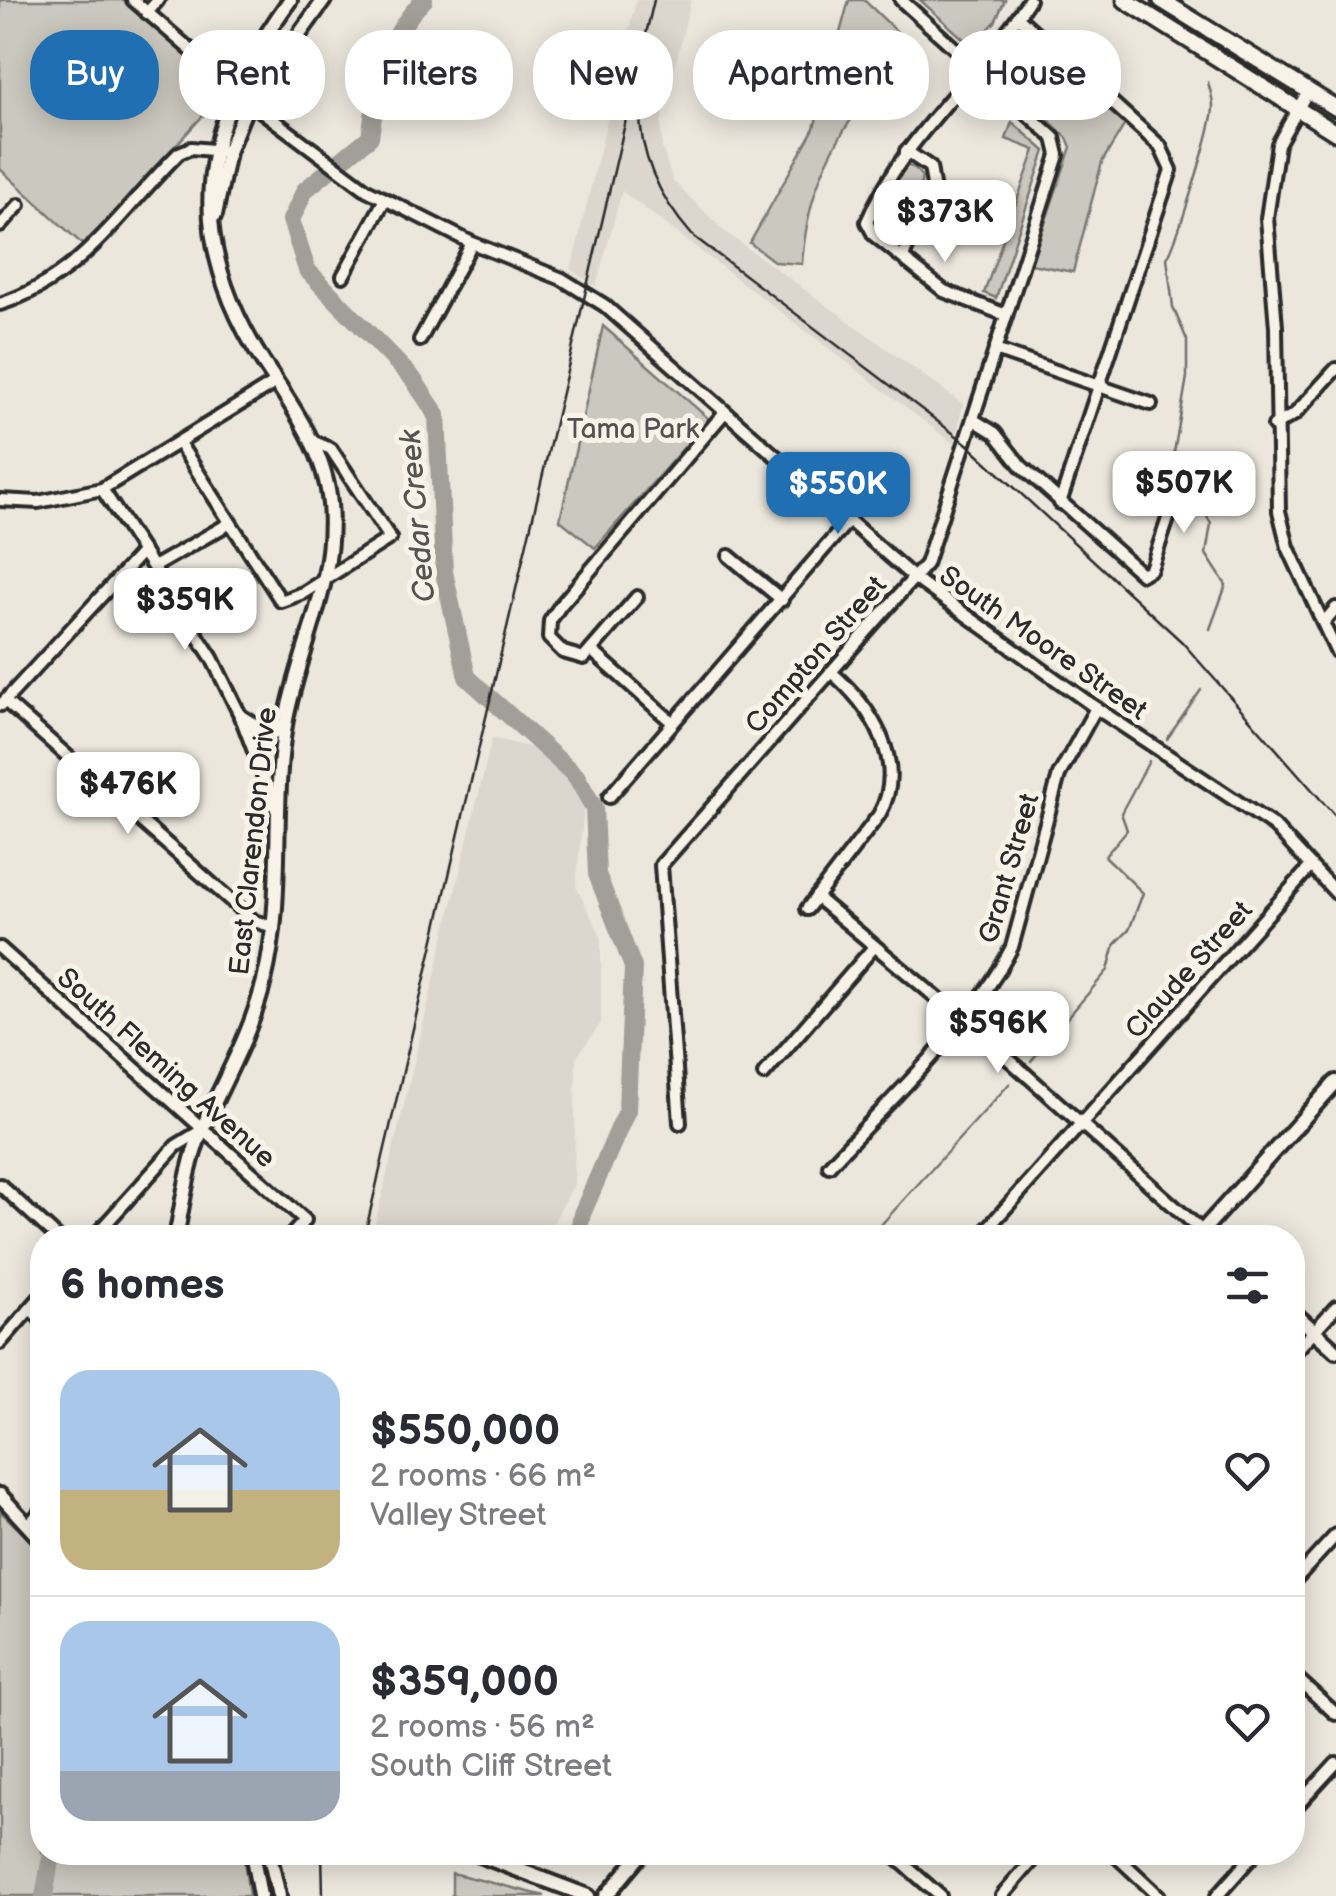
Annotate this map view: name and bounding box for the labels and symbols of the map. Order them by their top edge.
pin: $373K [875,180,1015,265]
park label: Tama Park [567,413,700,446]
water label: Cedar Creek [392,427,443,604]
pin: $507K [1114,451,1254,536]
pin: $550K [768,452,908,537]
street label: South Moore Street [933,559,1154,727]
pin: $359K [115,568,255,653]
street label: Compton Street [739,569,894,741]
street label: East Clarendon Drive [223,706,284,977]
pin: $476K [58,752,198,837]
street label: Grant Street [972,789,1047,947]
street label: Claude Street [1119,894,1260,1046]
street label: South Fleming Avenue [50,961,282,1175]
pin: $596K [928,991,1068,1076]

